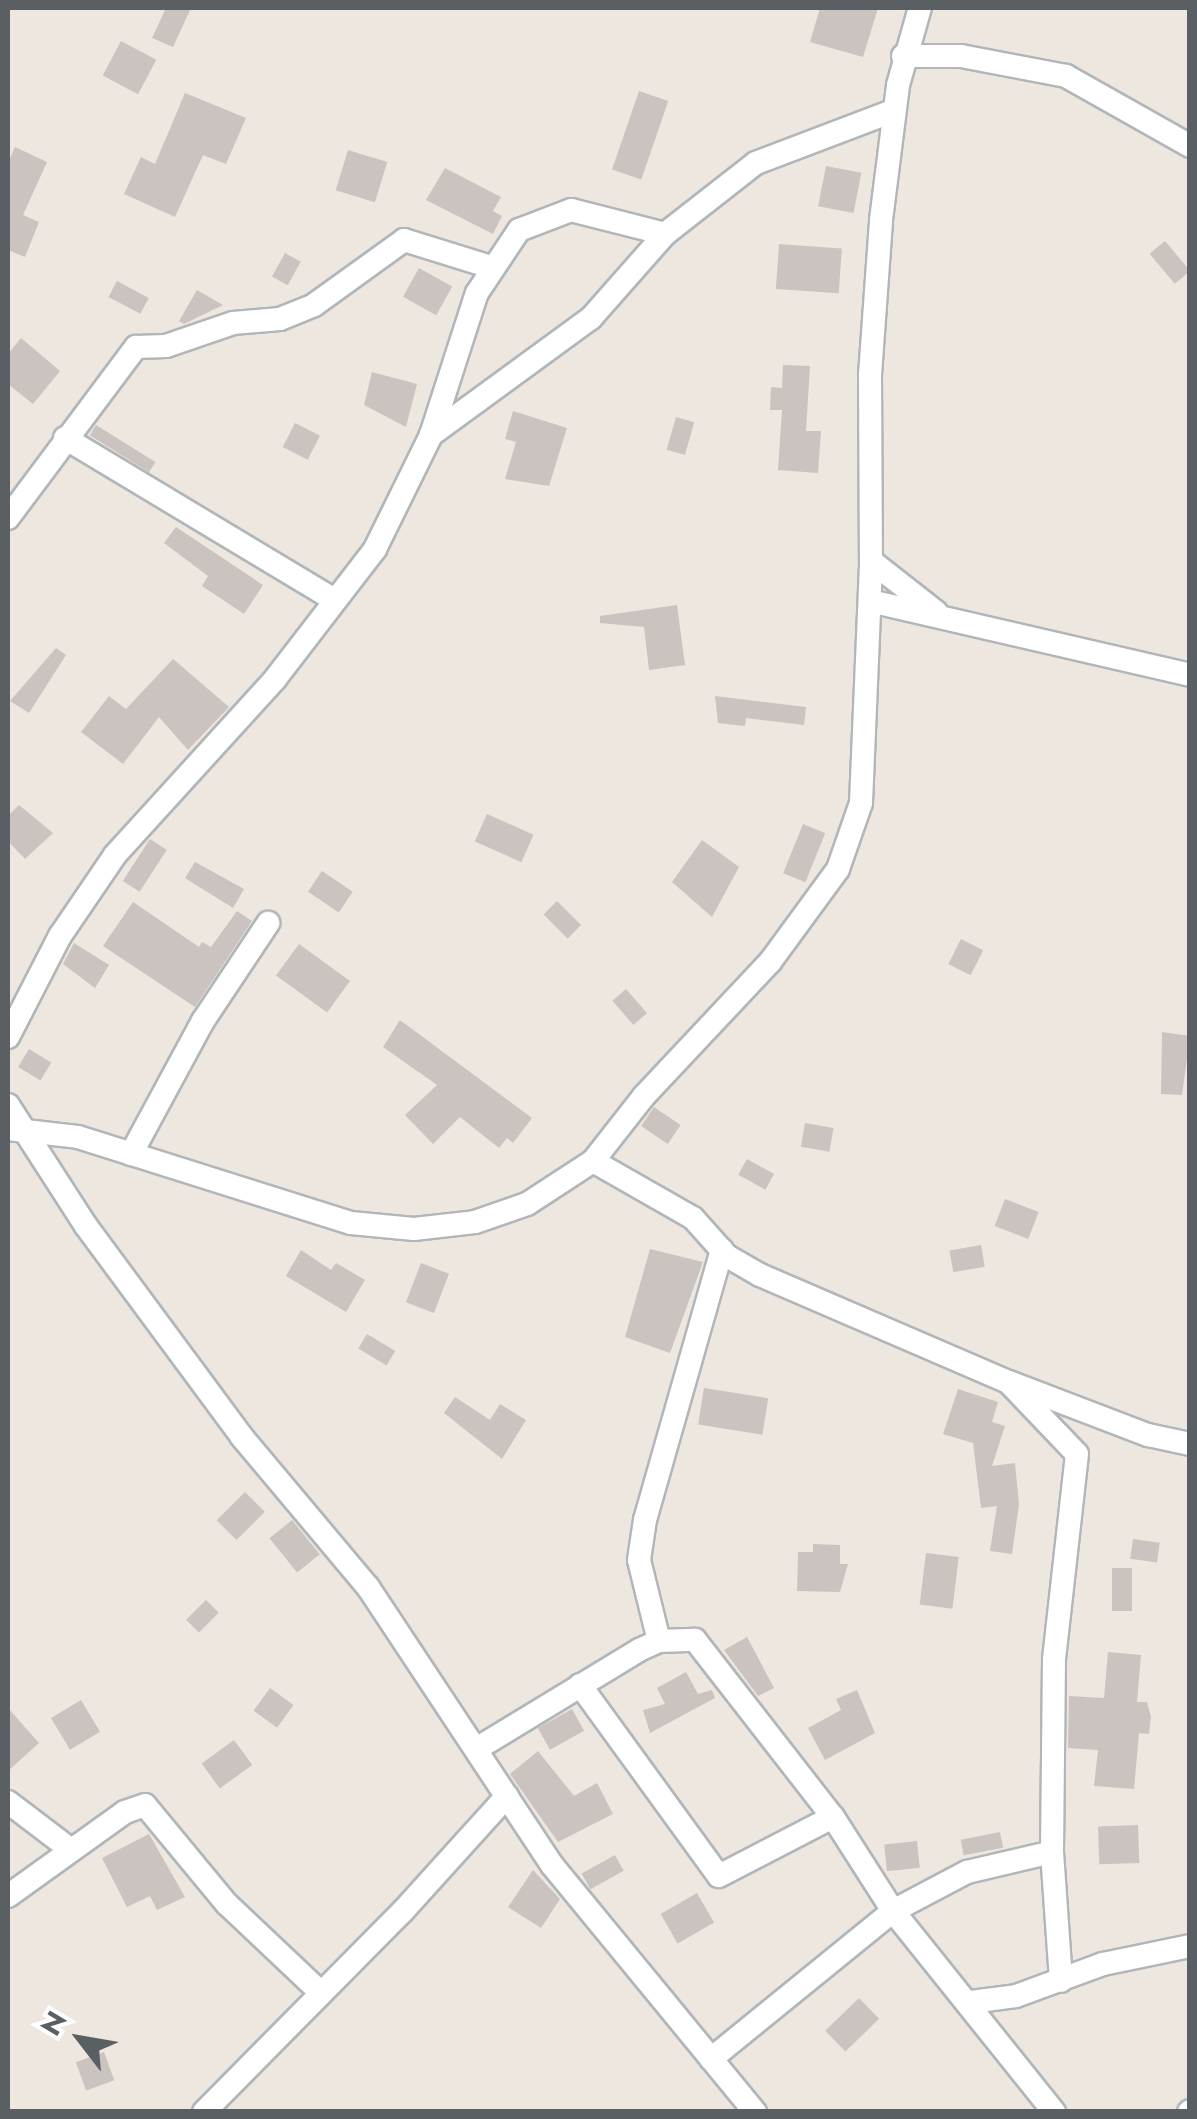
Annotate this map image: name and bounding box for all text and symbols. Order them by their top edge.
north arrow [30,1989,130,2089]
text: N [31,2003,77,2043]

